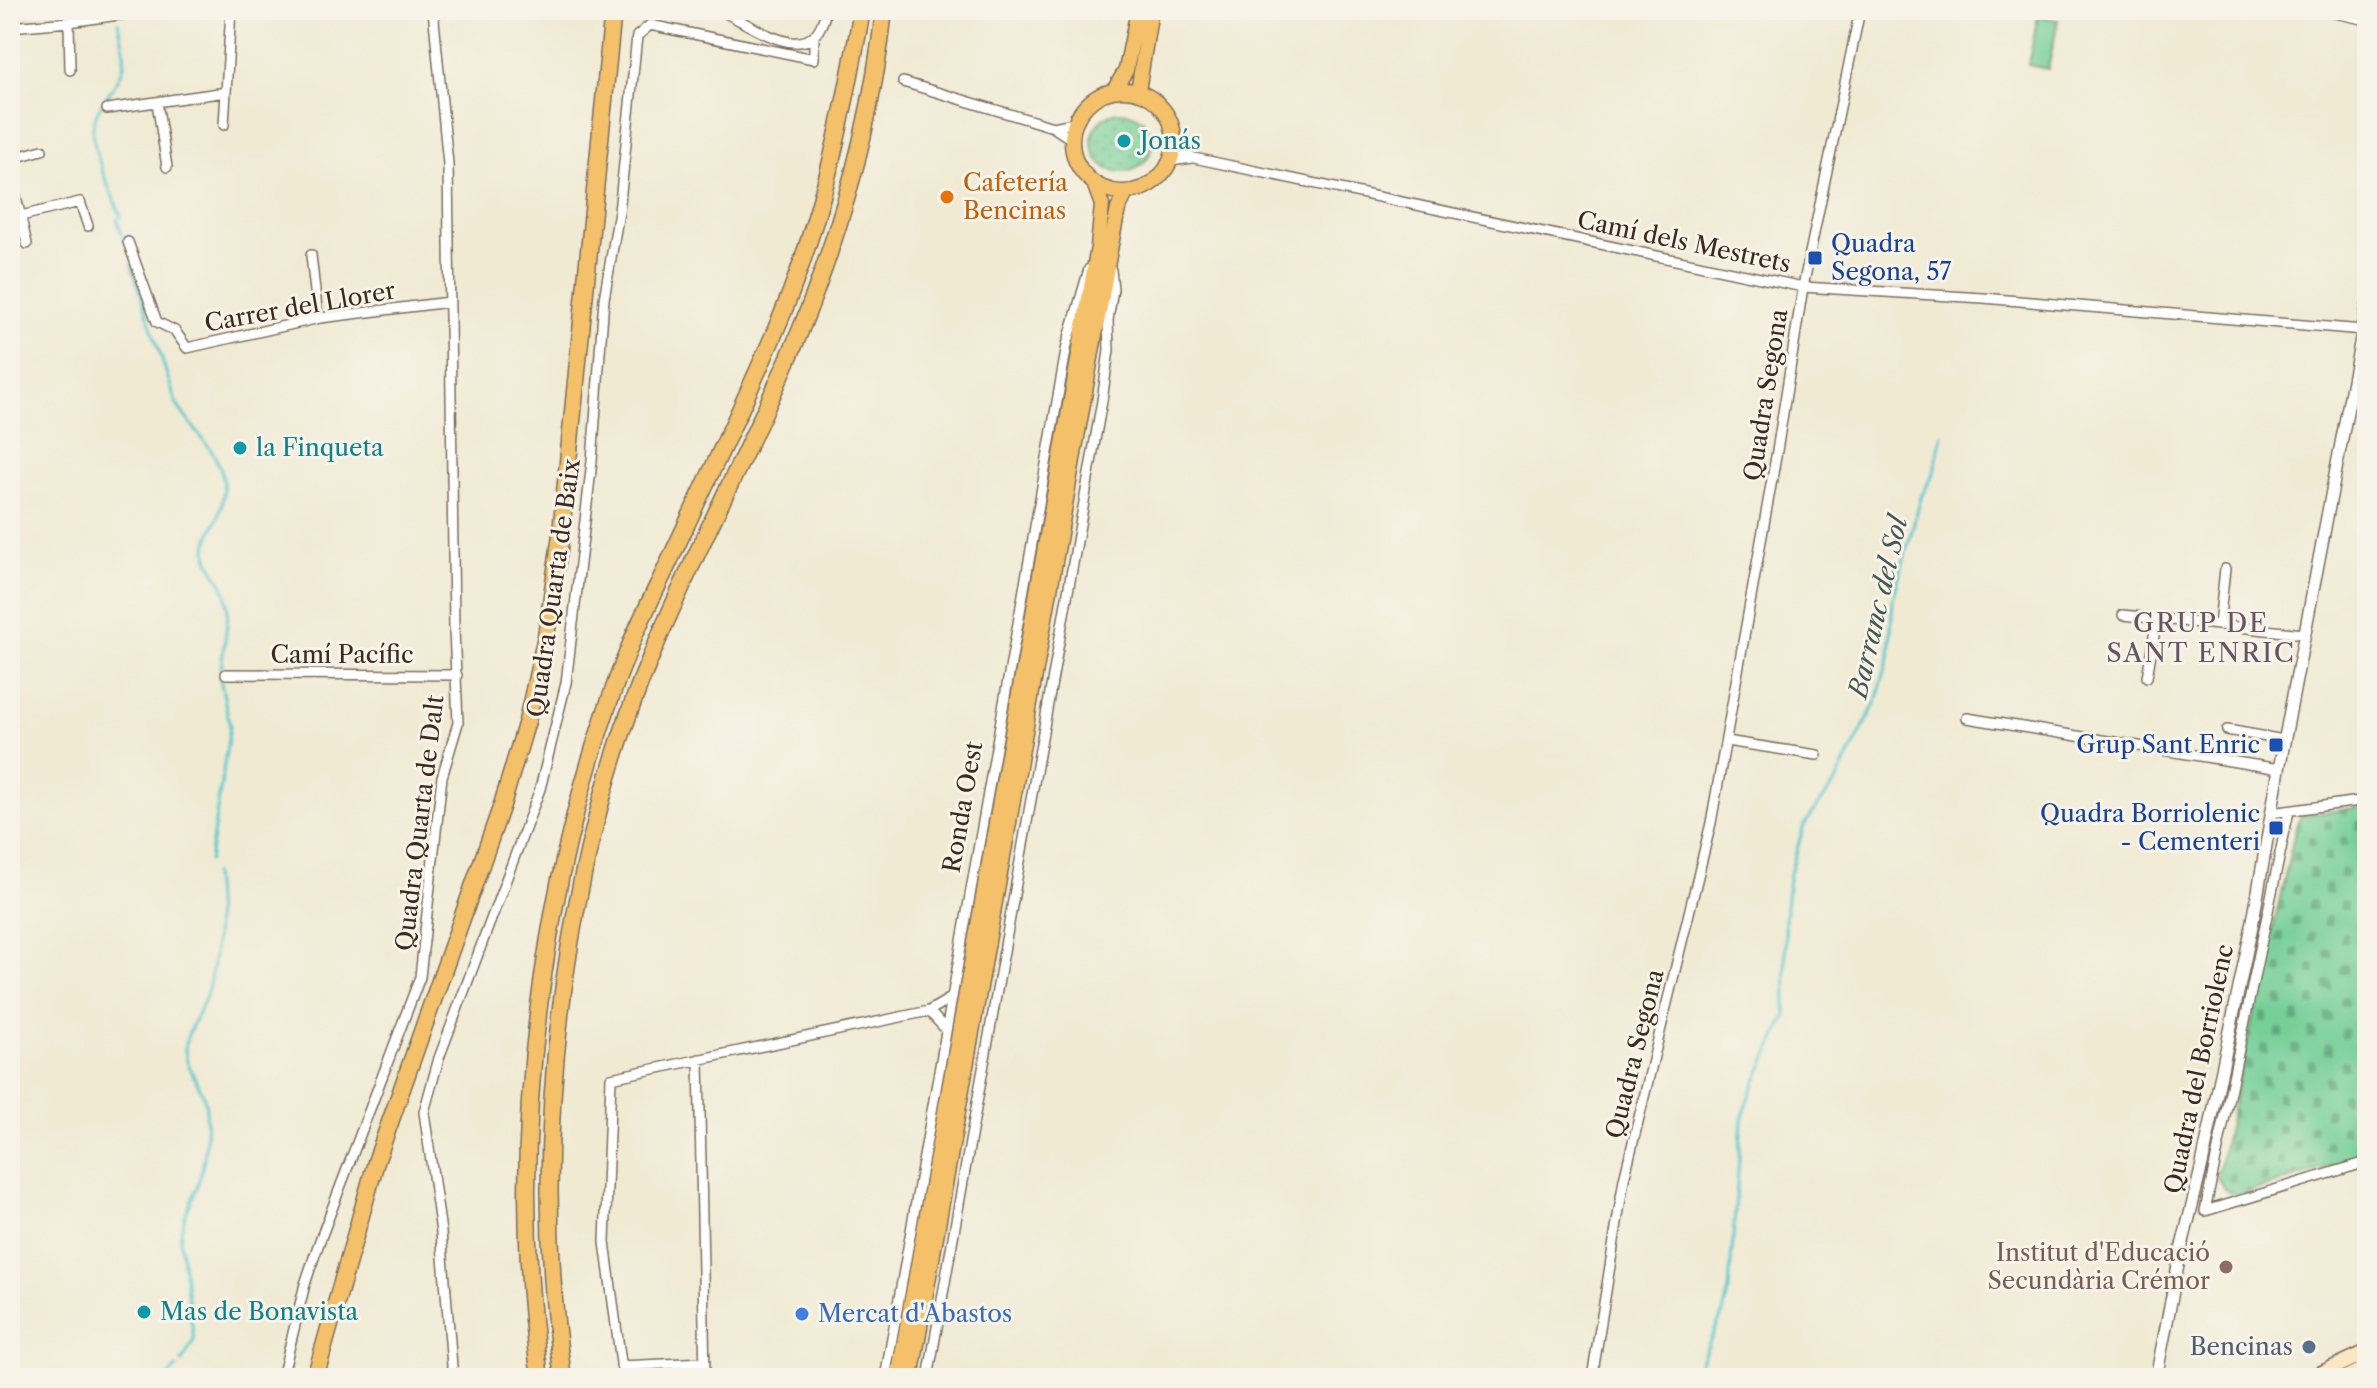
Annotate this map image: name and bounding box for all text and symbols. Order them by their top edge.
place label: Jonás [1136,126,1201,155]
marker: Jonás [1115,132,1133,150]
place label: Cafetería Bencinas [963,168,1068,225]
marker: Cafetería Bencinas [938,188,956,206]
street label: Camí dels Mestrets [1575,205,1793,278]
place label: Quadra Segona, 57 [1831,229,1951,286]
marker: Quadra Segona, 57 [1806,249,1824,267]
street label: Carrer del Llorer [202,275,397,338]
street label: Quadra Segona [1738,307,1793,483]
place label: la Finqueta [256,433,384,462]
marker: la Finqueta [231,439,249,457]
street label: Quadra Quarta de Baix [521,457,586,719]
water label: Barranc del Sol [1841,510,1915,703]
district label: GRUP DE SANT ENRIC [2106,607,2296,669]
street label: Camí Pacífic [270,640,414,669]
street label: Quadra Quarta de Dalt [389,693,450,953]
place label: Grup Sant Enric [2076,730,2260,759]
marker: Grup Sant Enric [2267,736,2285,754]
street label: Ronda Oest [937,739,988,875]
place label: Quadra Borriolenic - Cementeri [2040,799,2260,856]
marker: Quadra Borriolenic - Cementeri [2267,819,2285,837]
street label: Quadra del Borriolenc [2158,942,2239,1196]
street label: Quadra Segona [1599,966,1670,1142]
place label: Institut d'Educació Secundària Crémor [1987,1238,2210,1295]
marker: Institut d'Educació Secundària Crémor [2217,1258,2235,1276]
place label: Mas de Bonavista [160,1297,359,1326]
place label: Mercat d'Abastos [818,1299,1012,1328]
marker: Mas de Bonavista [135,1303,153,1321]
marker: Mercat d'Abastos [793,1305,811,1323]
place label: Bencinas [2190,1332,2293,1361]
marker: Bencinas [2300,1338,2318,1356]

